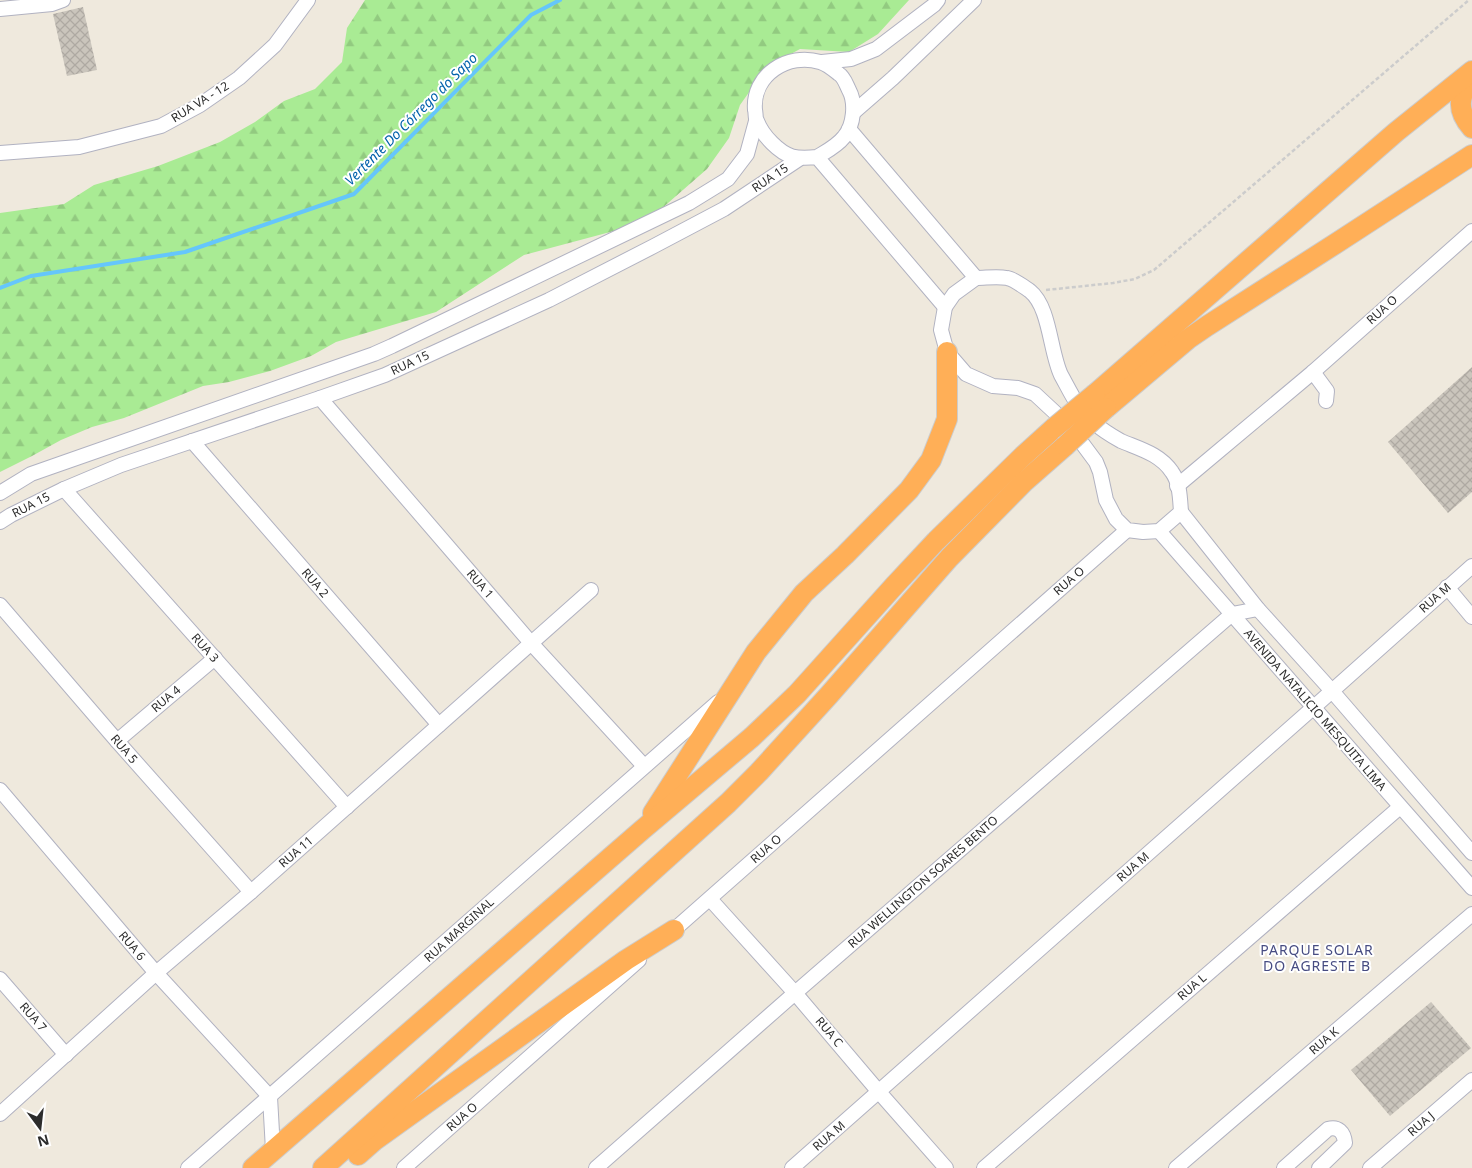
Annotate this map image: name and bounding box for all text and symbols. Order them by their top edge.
water label: Vertente Do Córrego do Sapo [340,48,481,189]
street label: RUA VA - 12 [168,77,232,126]
street label: RUA 15 [748,159,791,196]
street label: RUA O [1362,291,1401,328]
street label: RUA 15 [388,346,432,379]
street label: RUA 15 [9,488,53,521]
street label: RUA O [1049,562,1088,599]
street label: RUA 2 [298,564,333,601]
street label: RUA 1 [463,565,498,602]
street label: RUA M [1415,579,1454,617]
street label: AVENIDA NATALICIO MESQUITA LIMA [1240,625,1391,795]
street label: RUA 3 [188,629,223,666]
street label: RUA 4 [147,681,184,716]
street label: RUA 5 [107,730,142,767]
street label: RUA WELLINGTON SOARES BENTO [844,812,1001,952]
street label: RUA O [746,830,785,867]
street label: RUA 11 [275,832,317,871]
street label: RUA M [1113,848,1153,885]
street label: RUA MARGINAL [420,894,497,966]
street label: RUA 6 [115,927,150,964]
district label: PARQUE SOLAR DO AGRESTE B [1260,940,1374,975]
street label: RUA L [1174,969,1210,1004]
street label: RUA 7 [16,998,51,1035]
street label: RUA C [812,1013,847,1051]
street label: RUA K [1305,1023,1343,1058]
street label: RUA O [442,1098,481,1135]
north arrow [15,1103,65,1153]
street label: RUA J [1404,1107,1438,1140]
street label: RUA M [809,1117,849,1154]
text: N [36,1130,51,1152]

